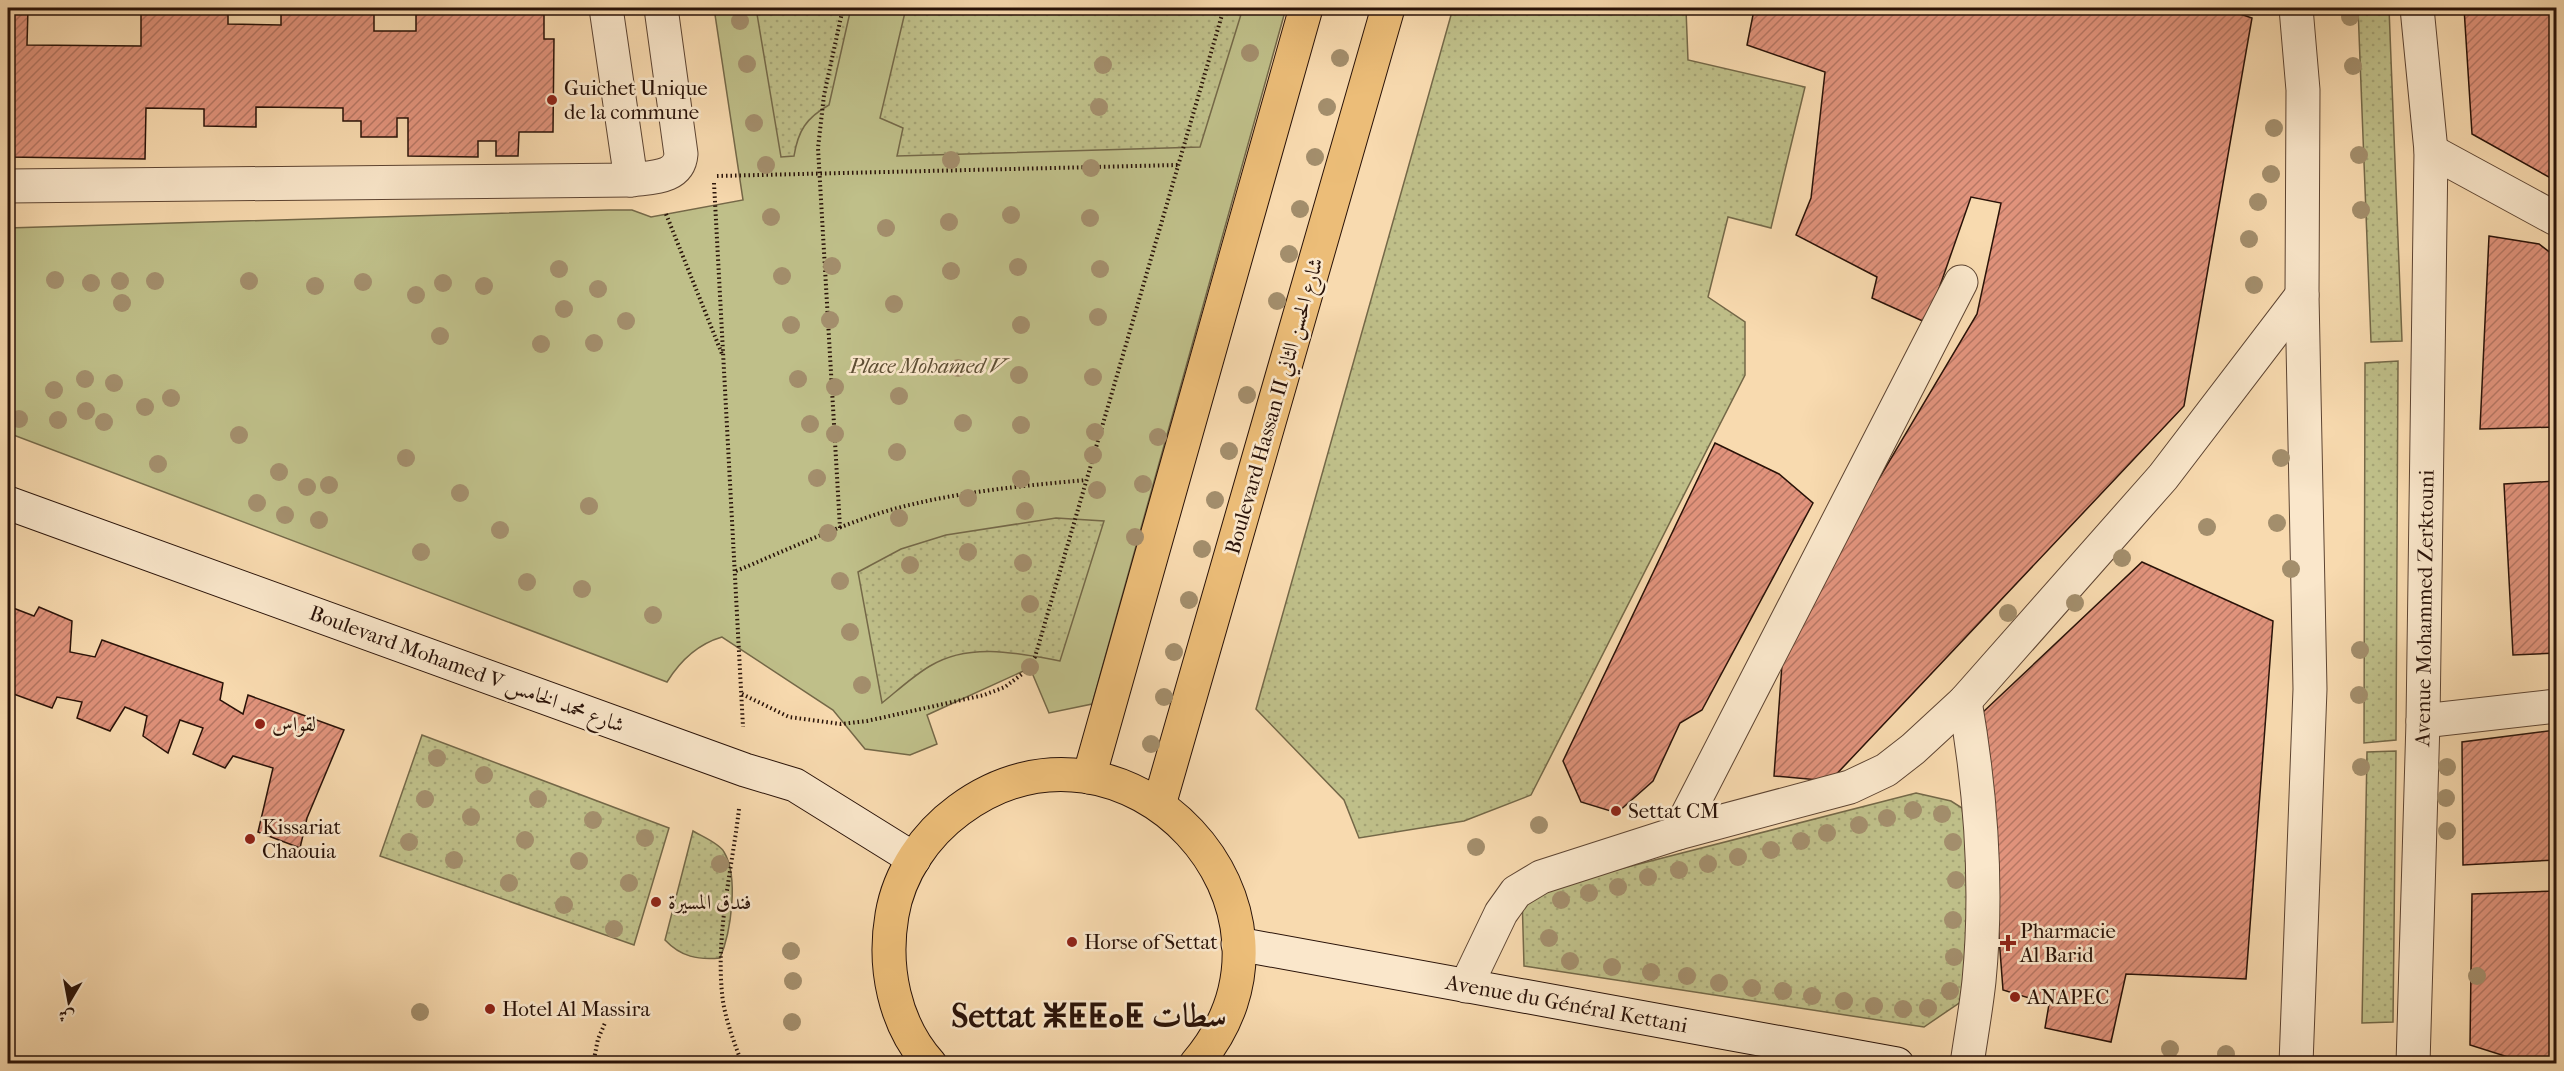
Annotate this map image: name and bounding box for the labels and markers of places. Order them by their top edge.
place label: Guichet Unique de la commune [564,76,708,124]
marker: Guichet Unique de la commune [545,93,559,107]
place label: لقواس [272,712,316,737]
marker: لقواس [253,717,267,731]
place label: Settat CM [1628,799,1719,823]
marker: Settat CM [1609,804,1623,818]
place label: Kissariat Chaouia [262,815,342,863]
marker: Kissariat Chaouia [243,832,257,846]
place label: فندق المسيرة [668,890,751,914]
marker: فندق المسيرة [649,895,663,909]
place label: Pharmacie Al Barid [2019,919,2116,967]
place label: Horse of Settat [1084,930,1218,954]
marker: Horse of Settat [1065,935,1079,949]
marker: Pharmacie Al Barid [2001,936,2015,950]
place label: ANAPEC [2026,985,2109,1009]
marker: ANAPEC [2008,990,2022,1004]
place label: Hotel Al Massira [502,997,650,1021]
marker: Hotel Al Massira [483,1002,497,1016]

